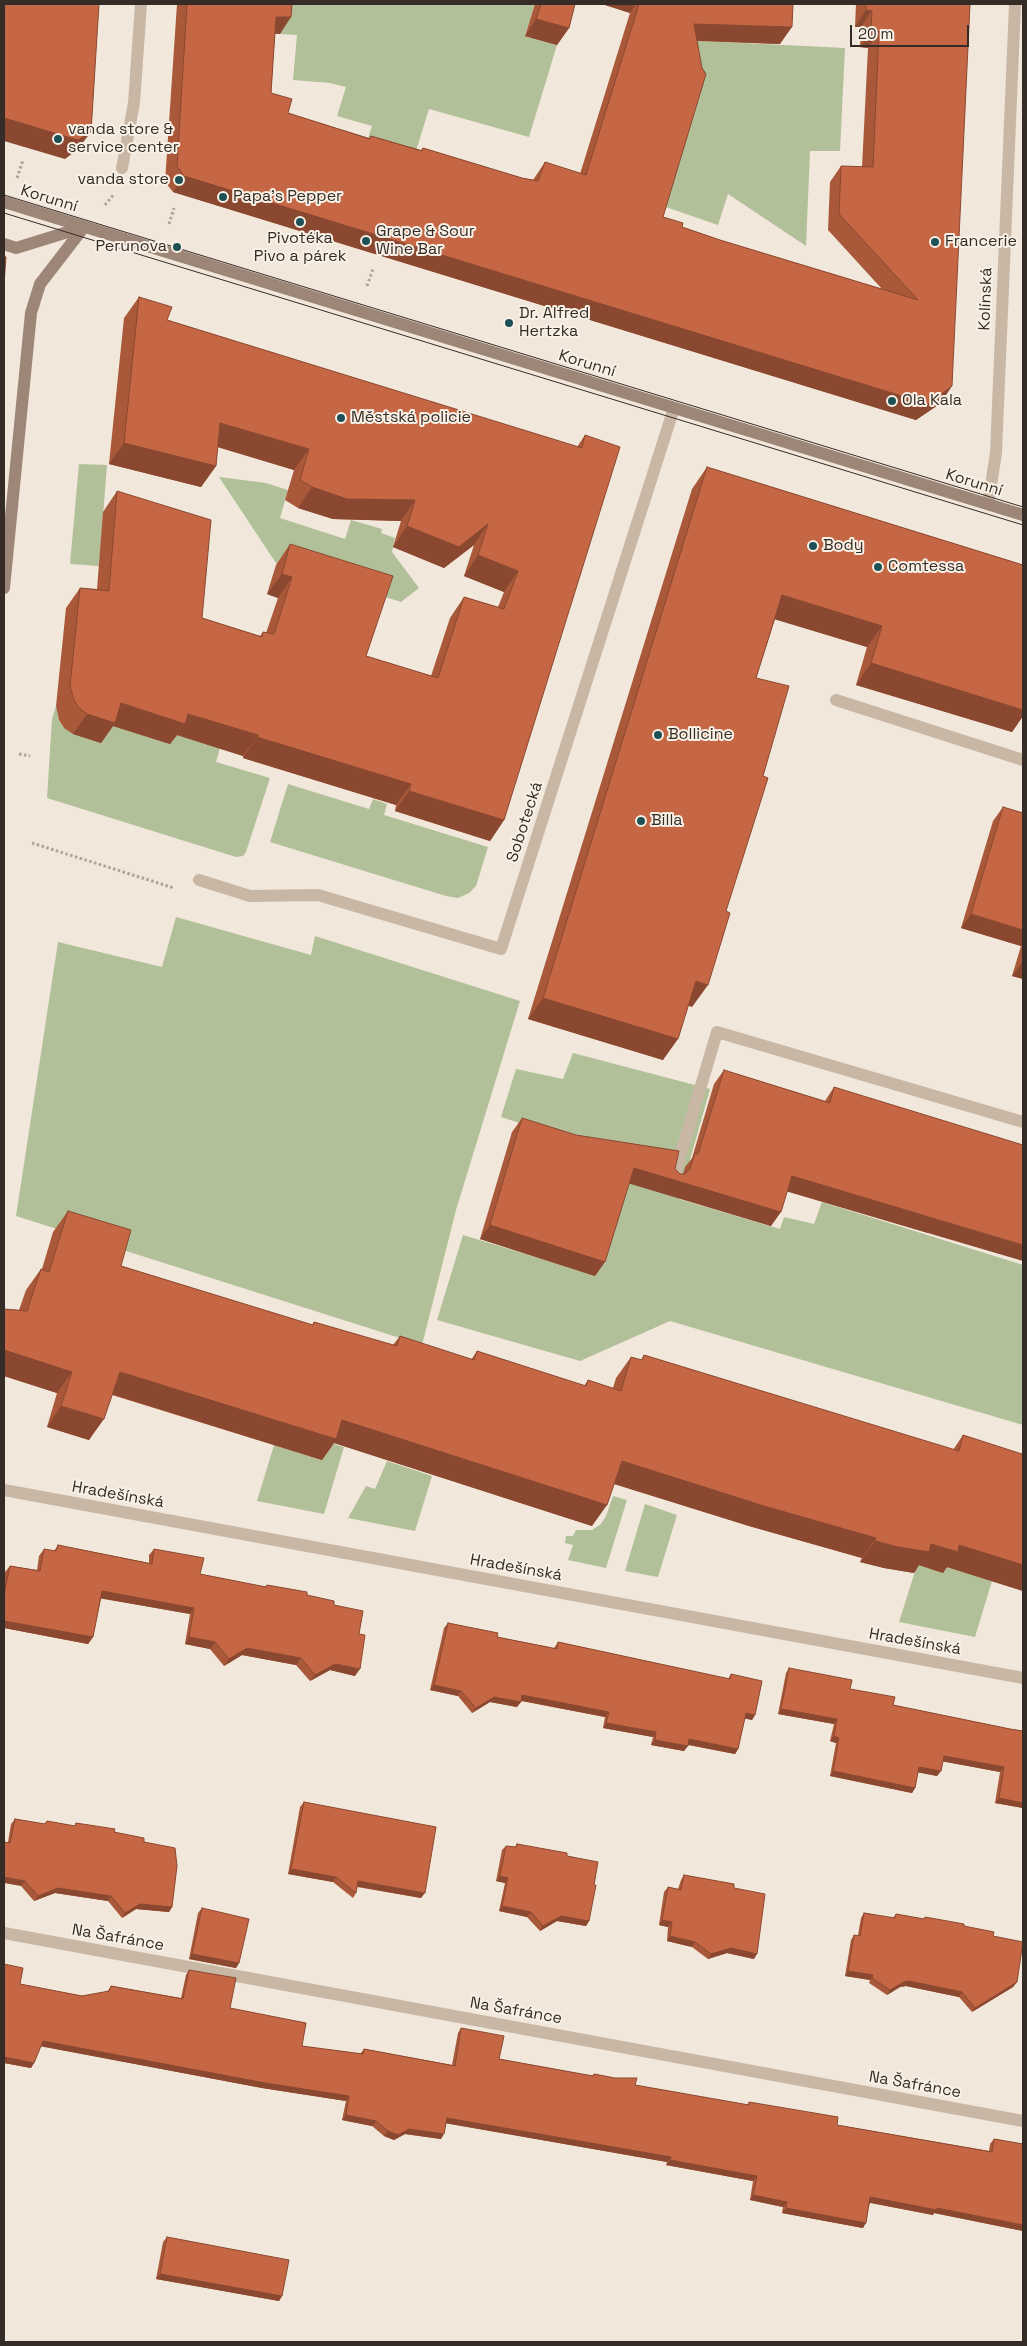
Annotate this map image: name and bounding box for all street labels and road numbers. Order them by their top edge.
street label: Korunní [18,181,80,217]
street label: Kolínská [975,267,997,331]
street label: Korunní [556,346,618,382]
street label: Korunní [943,465,1005,501]
street label: Sobotecká [503,779,547,865]
street label: Hradešínská [70,1477,166,1513]
street label: Hradešínská [468,1550,564,1586]
street label: Hradešínská [867,1624,963,1660]
street label: Na Šafránce [70,1920,166,1956]
street label: Na Šafránce [468,1993,564,2029]
street label: Na Šafránce [867,2067,963,2103]

